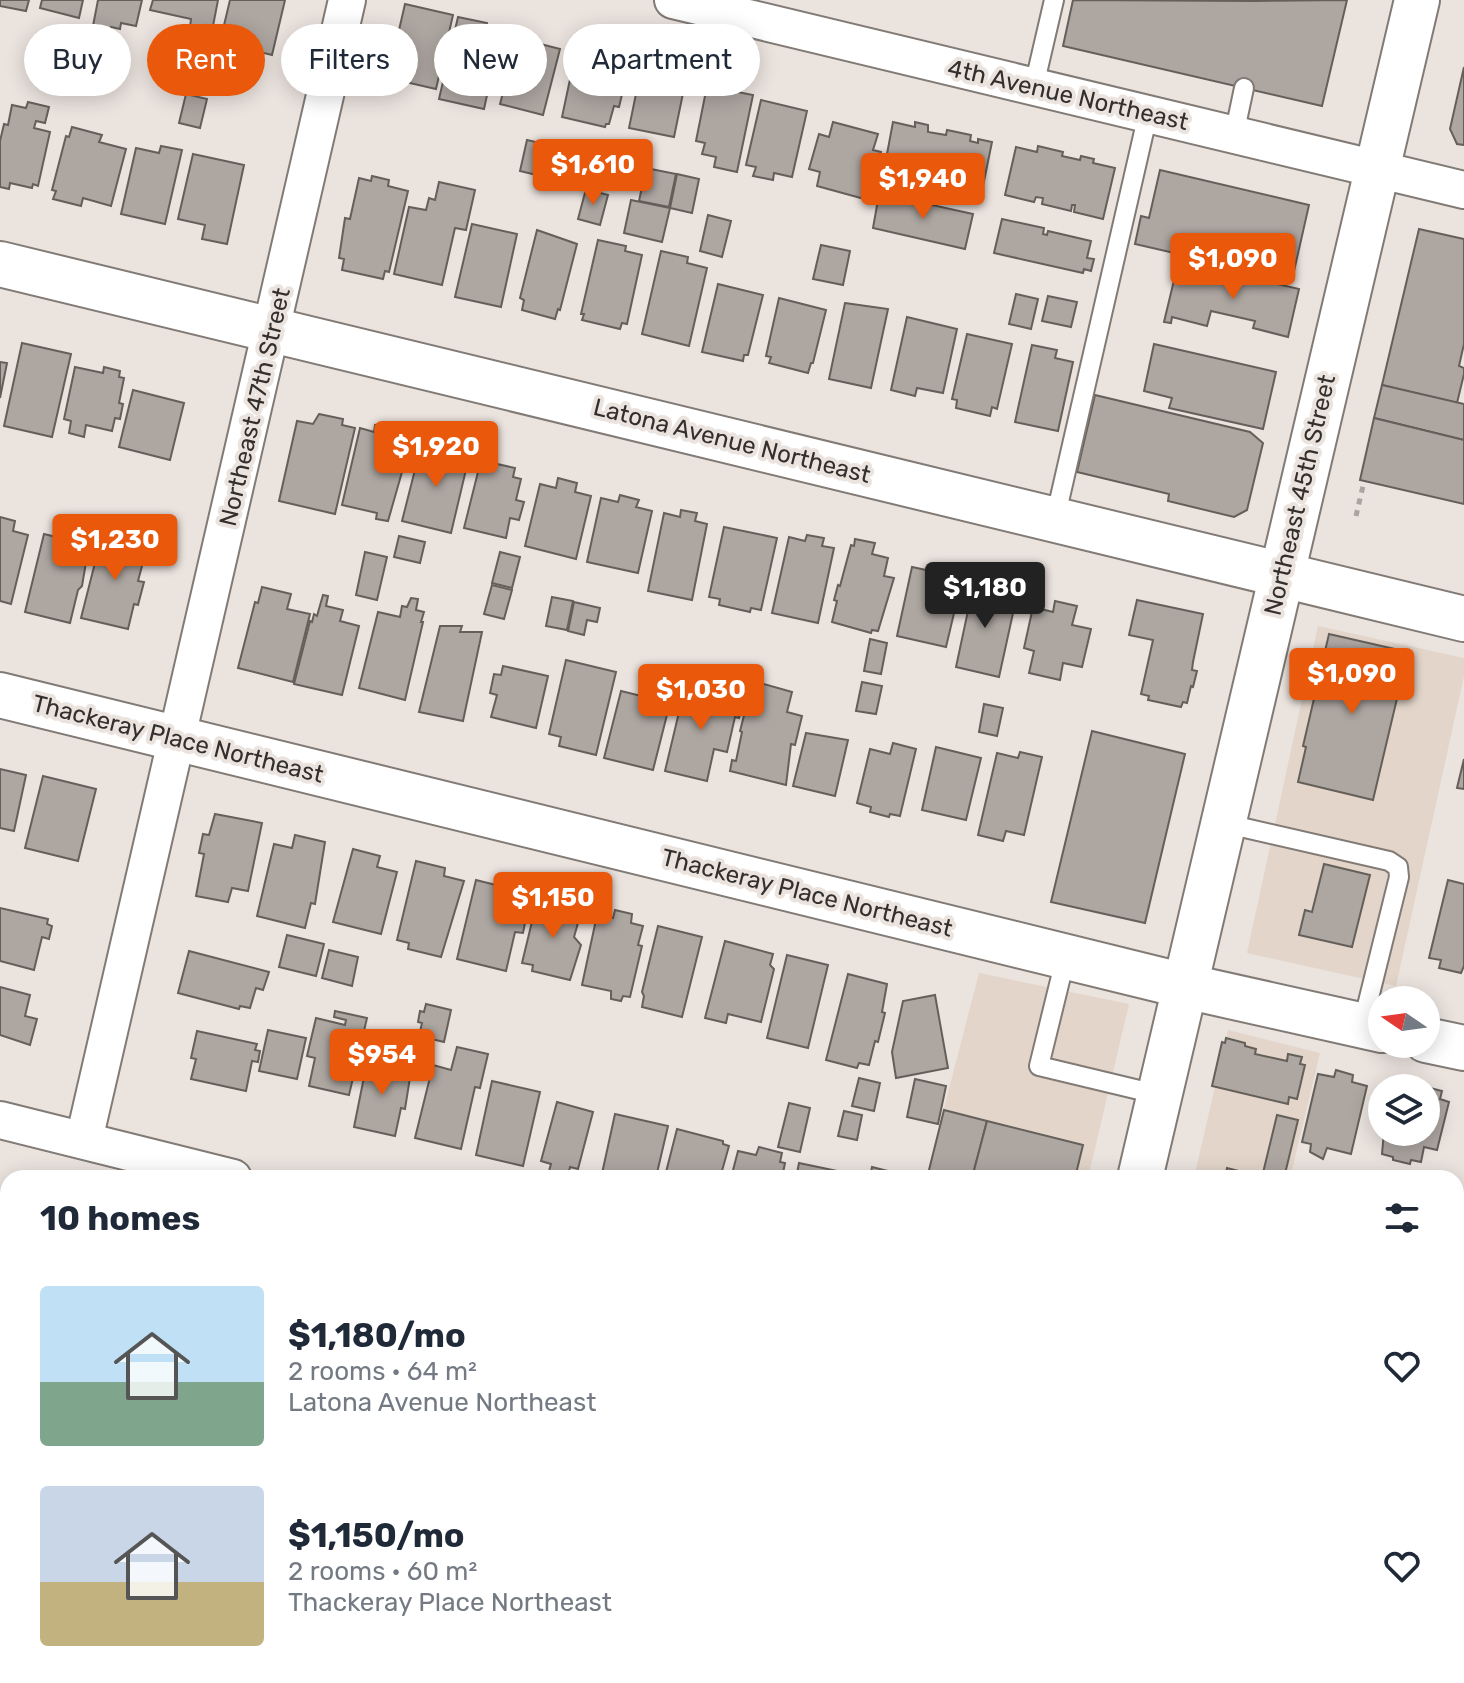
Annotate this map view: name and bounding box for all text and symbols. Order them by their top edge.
chip: Buy [24,24,131,96]
chip: Rent [147,24,265,96]
chip: Filters [281,24,418,96]
chip: New [434,24,547,96]
chip: Apartment [563,24,760,96]
street label: 4th Avenue Northeast [945,54,1191,136]
pin: $1,610 [528,139,658,207]
text: $1,610 [551,149,635,180]
pin: $1,940 [858,153,988,221]
text: $1,940 [879,163,967,194]
pin: $1,090 [1168,233,1298,301]
text: $1,090 [1188,243,1278,274]
street label: Northeast 47th Street [214,285,296,529]
street label: Northeast 45th Street [1259,372,1341,618]
street label: Latona Avenue Northeast [591,393,873,489]
pin: $1,920 [371,421,501,489]
text: $1,920 [392,431,480,462]
pin: $1,230 [50,514,180,582]
text: $1,230 [70,524,160,555]
pin: $1,180 [920,562,1050,630]
text: $1,180 [943,572,1027,603]
pin: $1,090 [1287,648,1417,716]
text: $1,090 [1307,658,1397,689]
pin: $1,030 [636,664,766,732]
text: $1,030 [656,674,746,705]
street label: Thackeray Place Northeast [30,689,326,789]
street label: Thackeray Place Northeast [659,843,955,943]
pin: $1,150 [488,872,618,940]
text: $1,150 [511,882,595,913]
north arrow [1368,986,1440,1058]
map controls [1368,986,1440,1146]
pin: $954 [335,1029,429,1097]
text: $954 [348,1039,416,1070]
button: layers [1368,1074,1440,1146]
icon: filters [1380,1196,1424,1240]
text: 10 homes [40,1198,200,1239]
text: $1,180/mo [288,1315,466,1356]
icon: home [104,1318,200,1414]
icon: heart [1380,1344,1424,1388]
text: 2 rooms · 64 m² [288,1356,477,1387]
text: Latona Avenue Northeast [288,1387,596,1418]
text: $1,150/mo [288,1515,465,1556]
icon: home [104,1518,200,1614]
icon: heart [1380,1544,1424,1588]
text: 2 rooms · 60 m² [288,1556,477,1587]
text: Thackeray Place Northeast [288,1587,612,1618]

